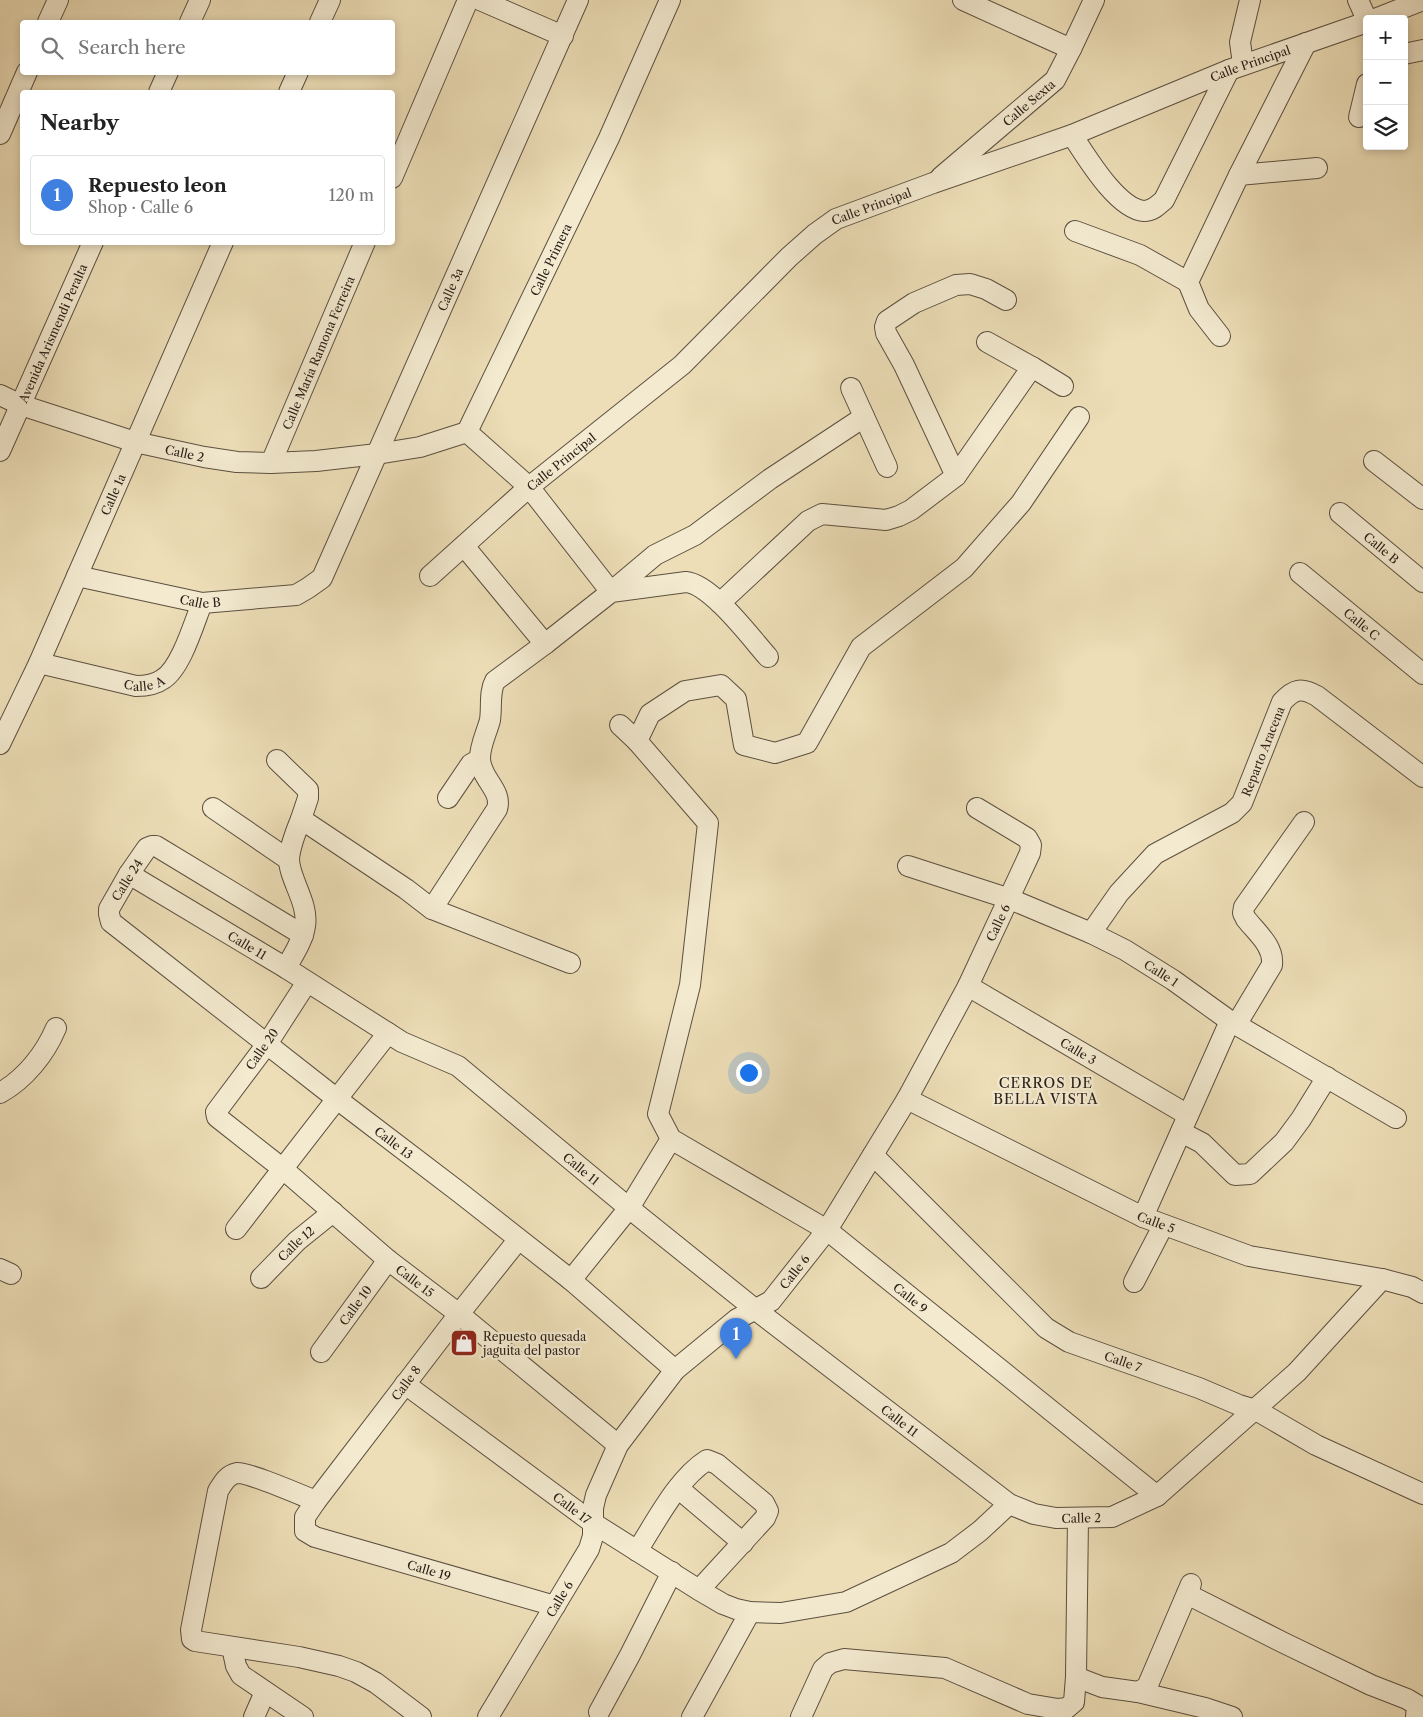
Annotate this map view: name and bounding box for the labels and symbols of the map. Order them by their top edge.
street label: Calle Principal [1208,42,1293,85]
street label: Calle Sexta [999,76,1058,129]
street label: Calle Principal [829,184,914,228]
street label: Calle Primera [526,220,574,298]
street label: Avenida Arismendi Peralta [15,261,90,406]
street label: Calle 3a [434,265,466,313]
street label: Calle María Ramona Ferreira [279,273,358,432]
street label: Calle Principal [523,429,599,494]
street label: Calle 2 [164,441,206,464]
street label: Calle 1a [97,471,129,518]
street label: Calle B [1361,529,1402,566]
street label: Calle B [178,591,221,610]
street label: Calle C [1341,605,1383,643]
street label: Calle A [122,672,168,694]
street label: Reparto Aracena [1238,703,1287,798]
street label: Calle 24 [108,856,146,904]
street label: Calle 6 [982,901,1013,944]
street label: Calle 11 [225,927,270,962]
street label: Calle 1 [1141,956,1182,989]
street label: Calle 20 [242,1025,282,1073]
street label: Calle 3 [1058,1034,1099,1067]
your location [736,1060,762,1086]
district label: CERROS DE BELLA VISTA [993,1074,1099,1108]
street label: Calle 13 [372,1123,416,1162]
street label: Calle 11 [560,1149,603,1188]
street label: Calle 5 [1135,1208,1177,1236]
street label: Calle 12 [274,1223,317,1264]
street label: Calle 6 [776,1251,812,1292]
street label: Calle 15 [393,1261,437,1300]
street label: Calle 9 [891,1279,931,1316]
street label: Calle 10 [336,1282,375,1328]
pin: 1 [720,1318,752,1359]
shop icon: Repuesto quesada jaguita del pastor [449,1328,479,1358]
place label: Repuesto quesada jaguita del pastor [481,1329,587,1358]
street label: Calle 7 [1102,1348,1144,1375]
street label: Calle 8 [388,1363,424,1403]
street label: Calle 11 [878,1401,921,1439]
street label: Calle 17 [550,1489,594,1527]
street label: Calle 2 [1061,1510,1101,1525]
street label: Calle 19 [406,1556,453,1583]
street label: Calle 6 [542,1578,576,1620]

